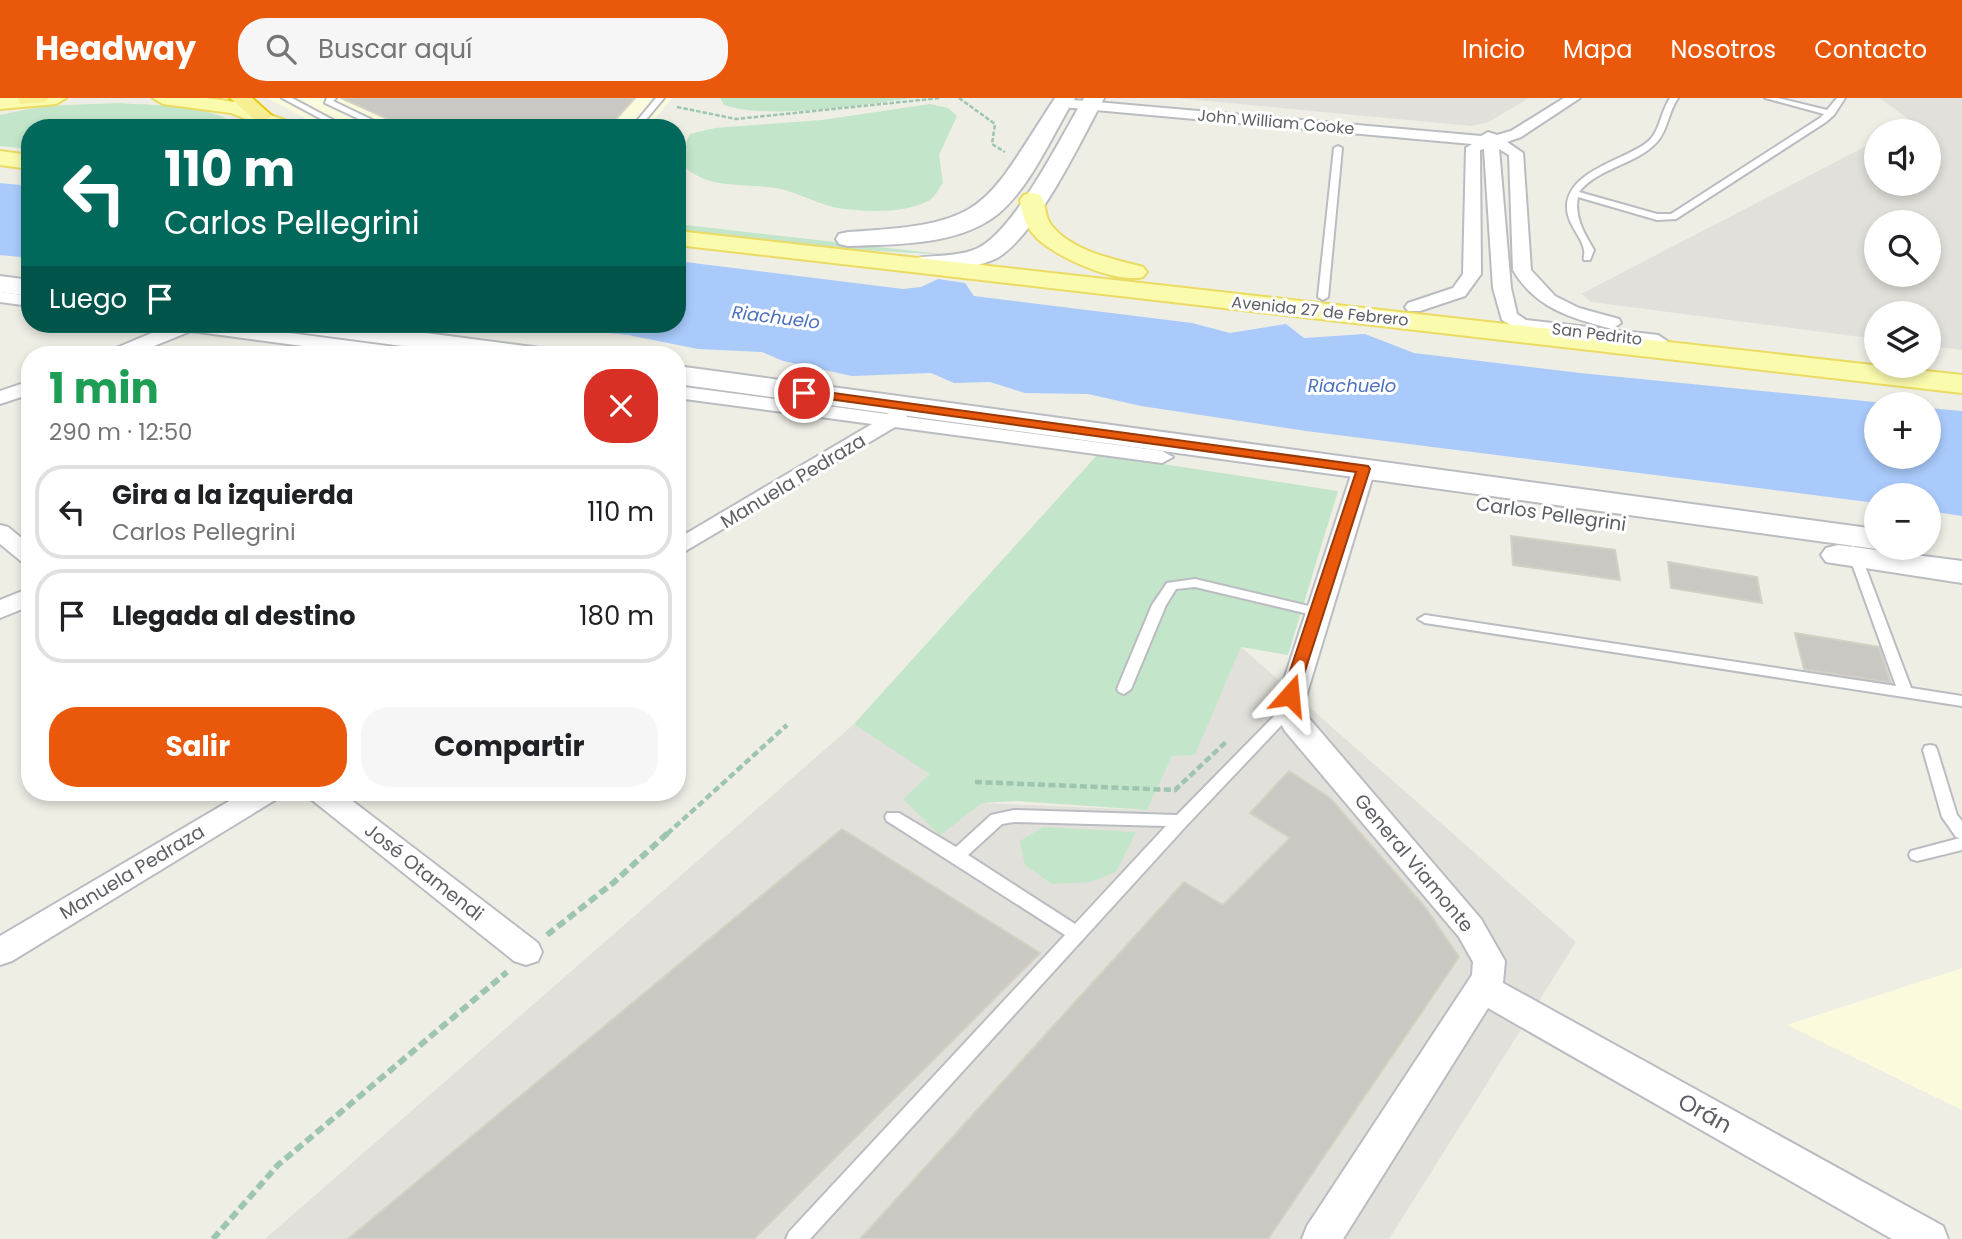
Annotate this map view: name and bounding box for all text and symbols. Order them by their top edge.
search box [238,18,728,81]
text: Headway [35,25,196,72]
icon: search [262,30,300,68]
text: Buscar aquí [318,31,472,67]
text: Inicio [1462,33,1525,66]
text: Mapa [1563,33,1632,66]
text: Nosotros [1670,33,1776,66]
text: Contacto [1814,33,1927,66]
street label: John William Cooke [1197,104,1355,140]
map controls [1864,119,1941,560]
button: sound [1864,119,1941,196]
text: 110 m [164,135,295,203]
icon: left [49,147,140,238]
text: Carlos Pellegrini [164,200,420,245]
button: search [1864,210,1941,287]
icon: arrive [141,280,179,318]
text: Luego [49,281,127,317]
street label: Avenida 27 de Febrero [1230,290,1410,332]
water label: Riachuelo [730,299,822,335]
button: layers [1864,301,1941,378]
street label: San Pedrito [1551,317,1643,351]
text: 1 min [49,359,159,418]
pin [774,363,834,423]
button: close [584,369,658,443]
water label: Riachuelo [1308,373,1396,398]
icon: arrive [785,374,823,412]
button: + [1864,392,1941,469]
text: 290 m · 12:50 [49,416,193,448]
street label: Manuela Pedraza [715,427,871,535]
text: Gira a la izquierda [112,477,354,513]
button: − [1864,483,1941,560]
street label: Carlos Pellegrini [1474,490,1628,538]
icon: left [53,493,91,531]
text: 110 m [587,494,654,530]
text: Carlos Pellegrini [112,516,296,548]
icon: arrive [53,597,91,635]
text: Llegada al destino [112,598,356,634]
text: 180 m [579,598,654,634]
position arrow [1253,658,1327,732]
button: Salir [49,707,347,787]
button: Compartir [361,707,658,787]
street label: General Viamonte [1348,788,1480,938]
street label: José Otamendi [359,817,489,927]
street label: Manuela Pedraza [54,818,210,926]
street label: Orán [1672,1085,1738,1141]

